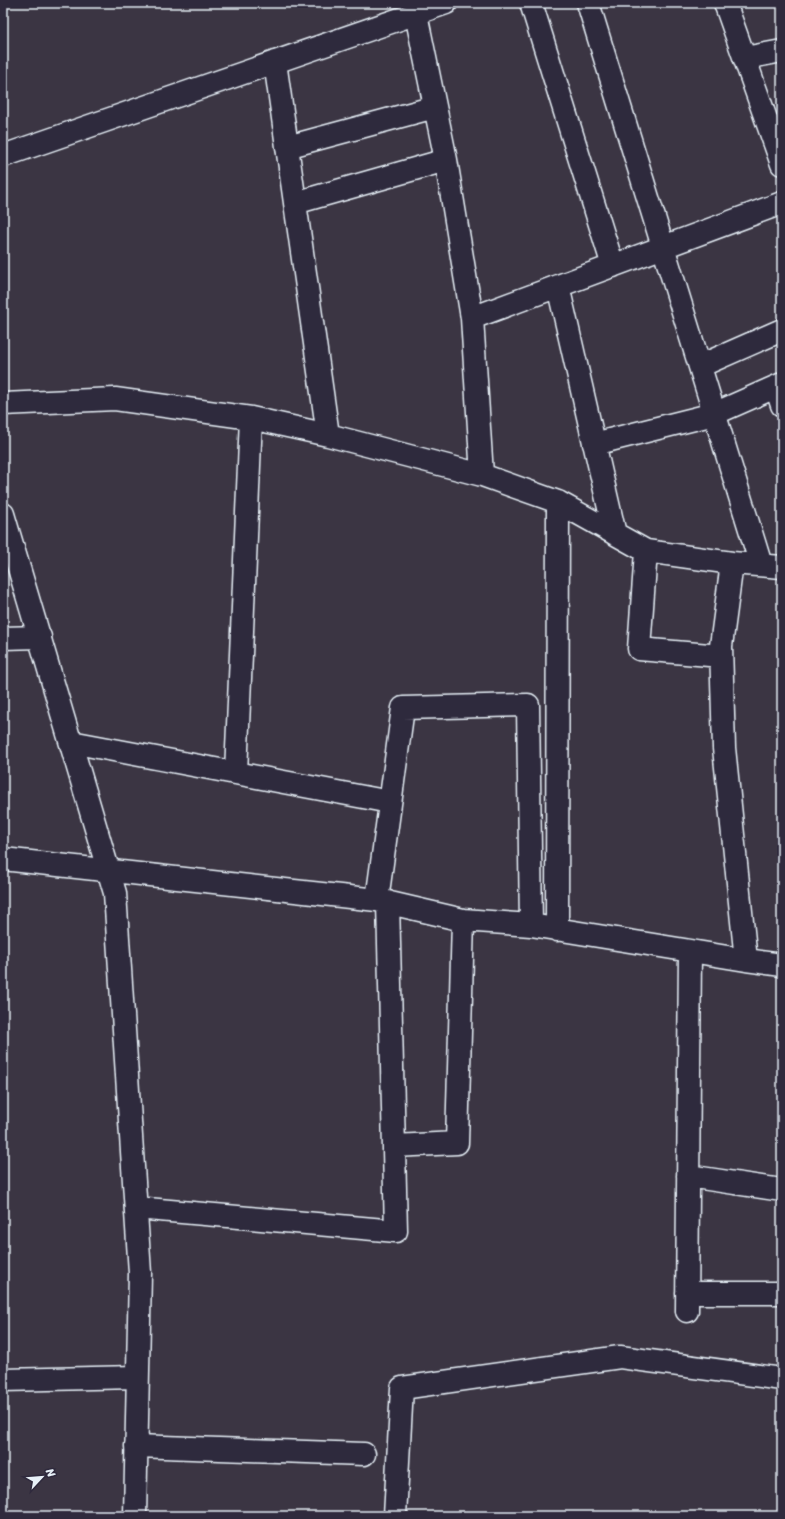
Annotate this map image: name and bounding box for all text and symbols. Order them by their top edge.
north arrow [22,1457,62,1497]
text: N [40,1464,61,1481]

